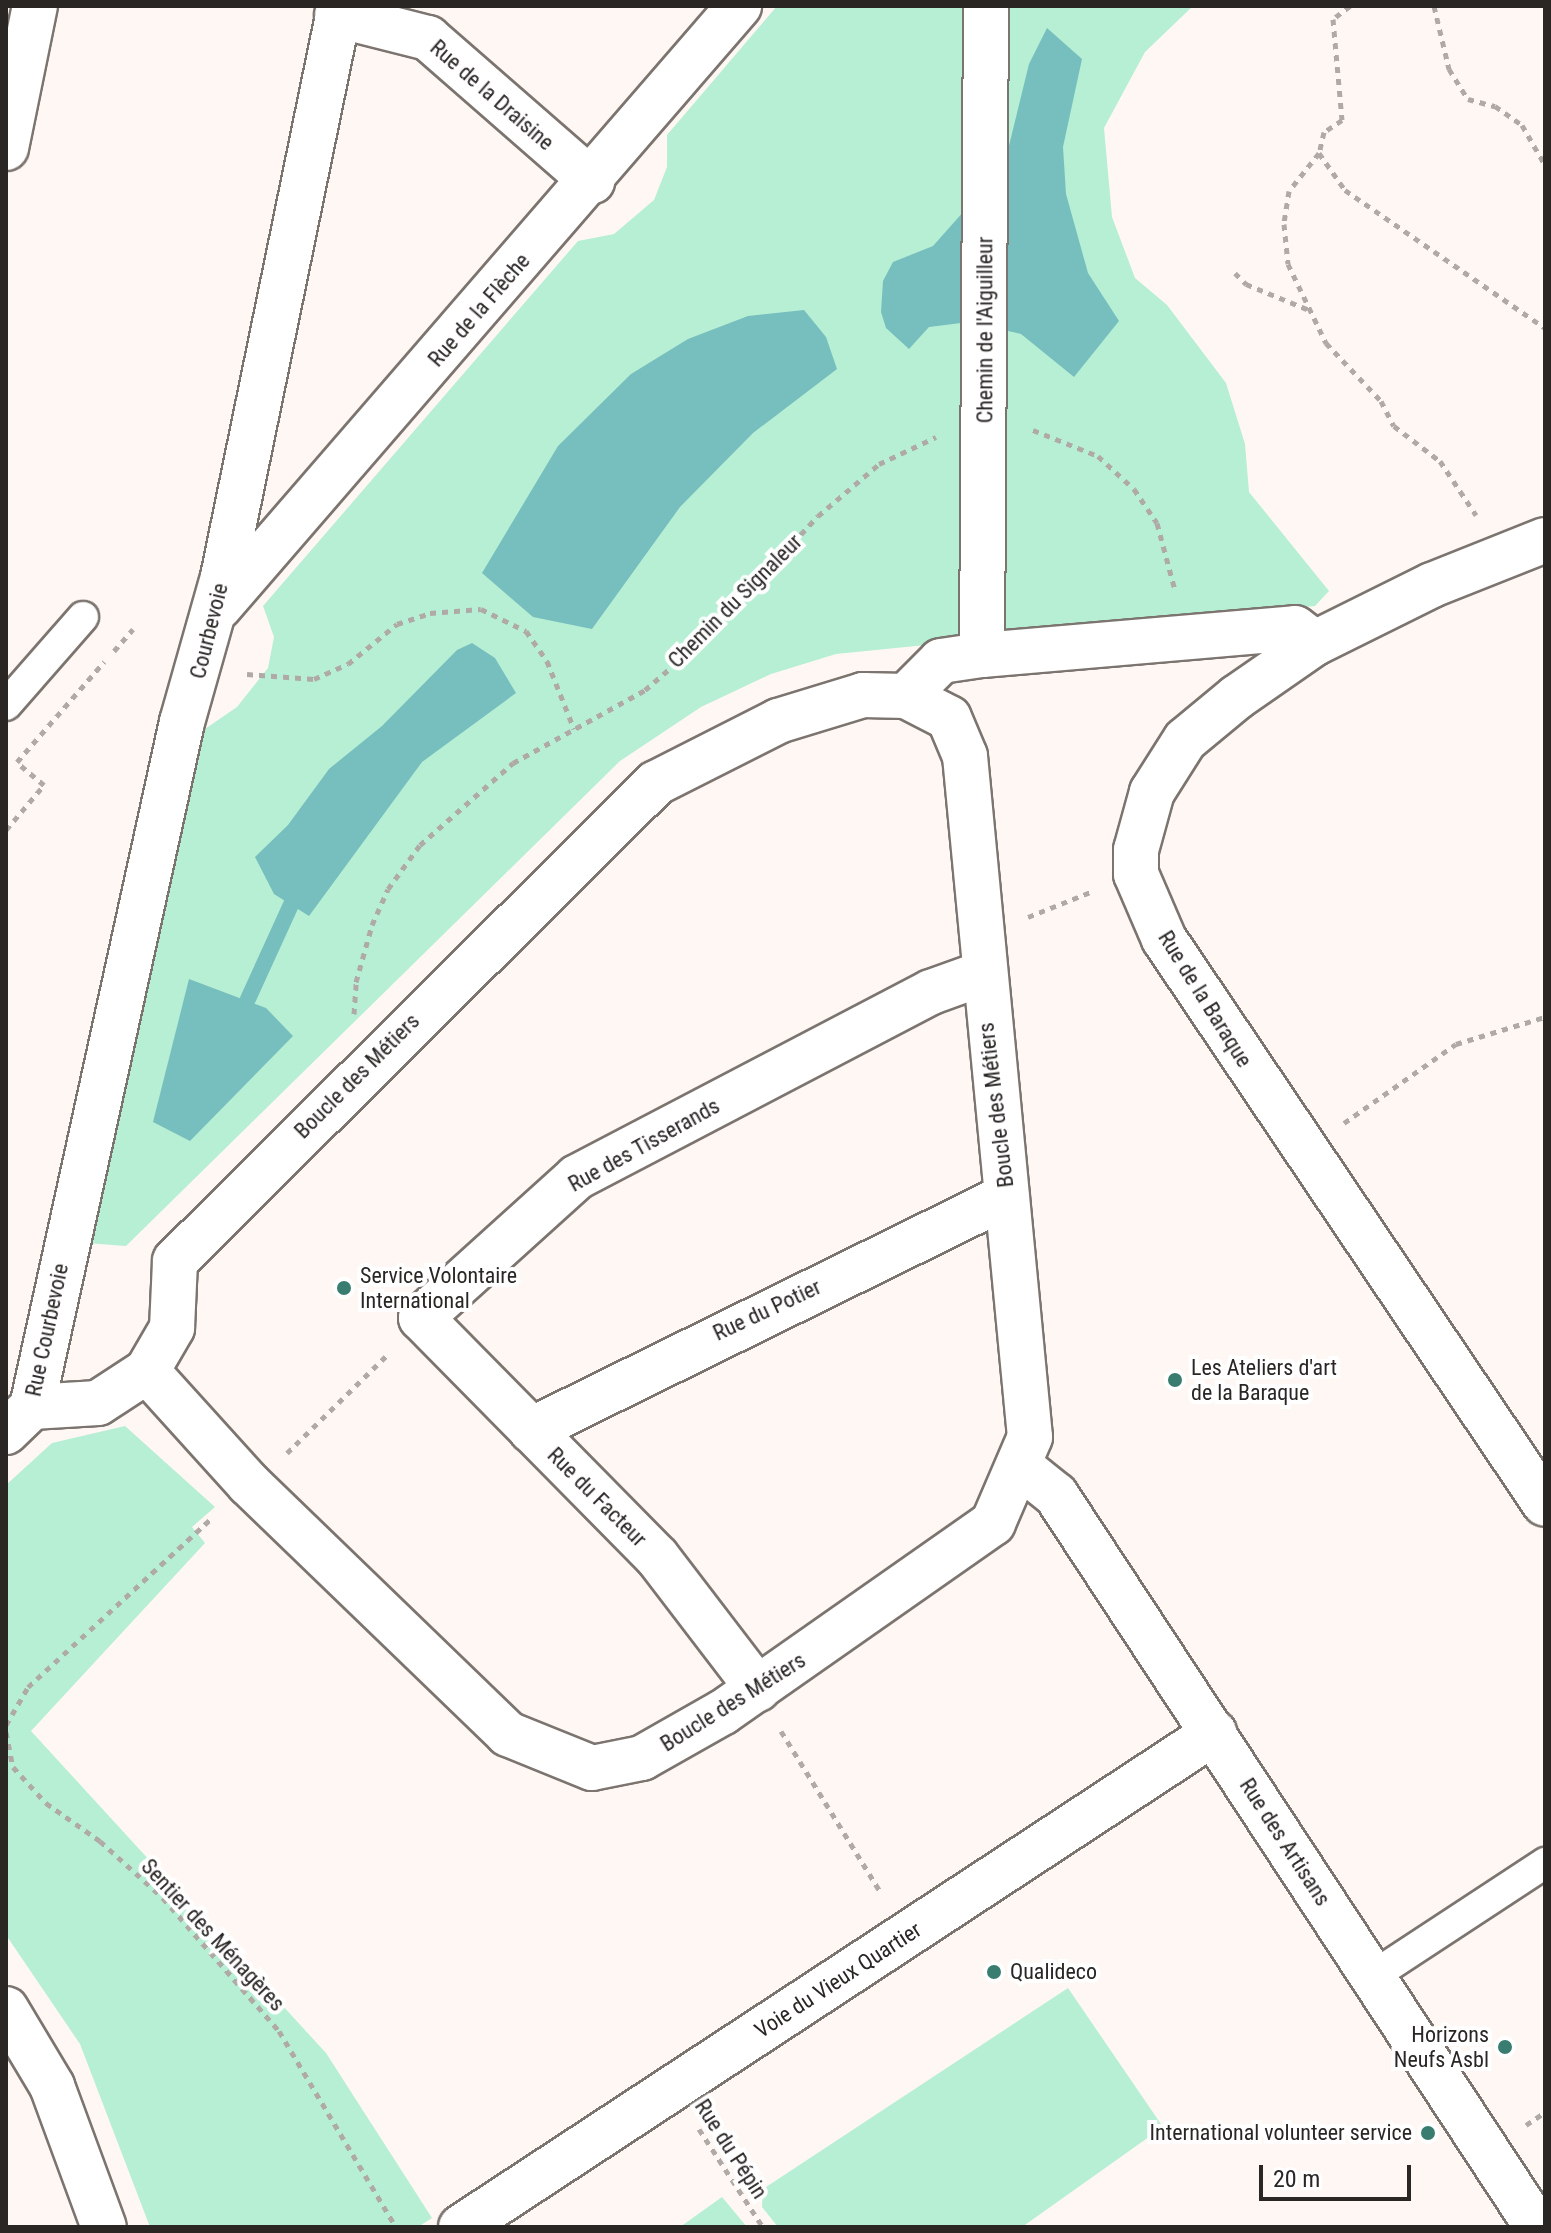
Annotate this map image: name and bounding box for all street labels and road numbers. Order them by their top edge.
street label: Rue de la Draisine [425,34,559,156]
street label: Chemin de l'Aiguilleur [972,237,998,423]
street label: Rue de la Flèche [423,248,535,372]
street label: Chemin du Signaleur [663,529,807,673]
street label: Courbevoie [184,580,234,682]
street label: Rue de la Baraque [1152,926,1258,1072]
street label: Boucle des Métiers [289,1008,425,1144]
street label: Boucle des Métiers [973,1021,1019,1189]
street label: Rue des Tisserands [564,1092,724,1198]
street label: Rue Courbevoie [20,1261,74,1399]
street label: Rue du Potier [709,1274,825,1346]
street label: Rue du Facteur [542,1442,652,1552]
street label: Boucle des Métiers [656,1647,810,1757]
street label: Rue des Artisans [1234,1773,1336,1911]
street label: Sentier des Ménagères [136,1853,290,2017]
street label: Voie du Vieux Quartier [750,1916,926,2044]
street label: Rue du Pépin [689,2094,773,2204]

